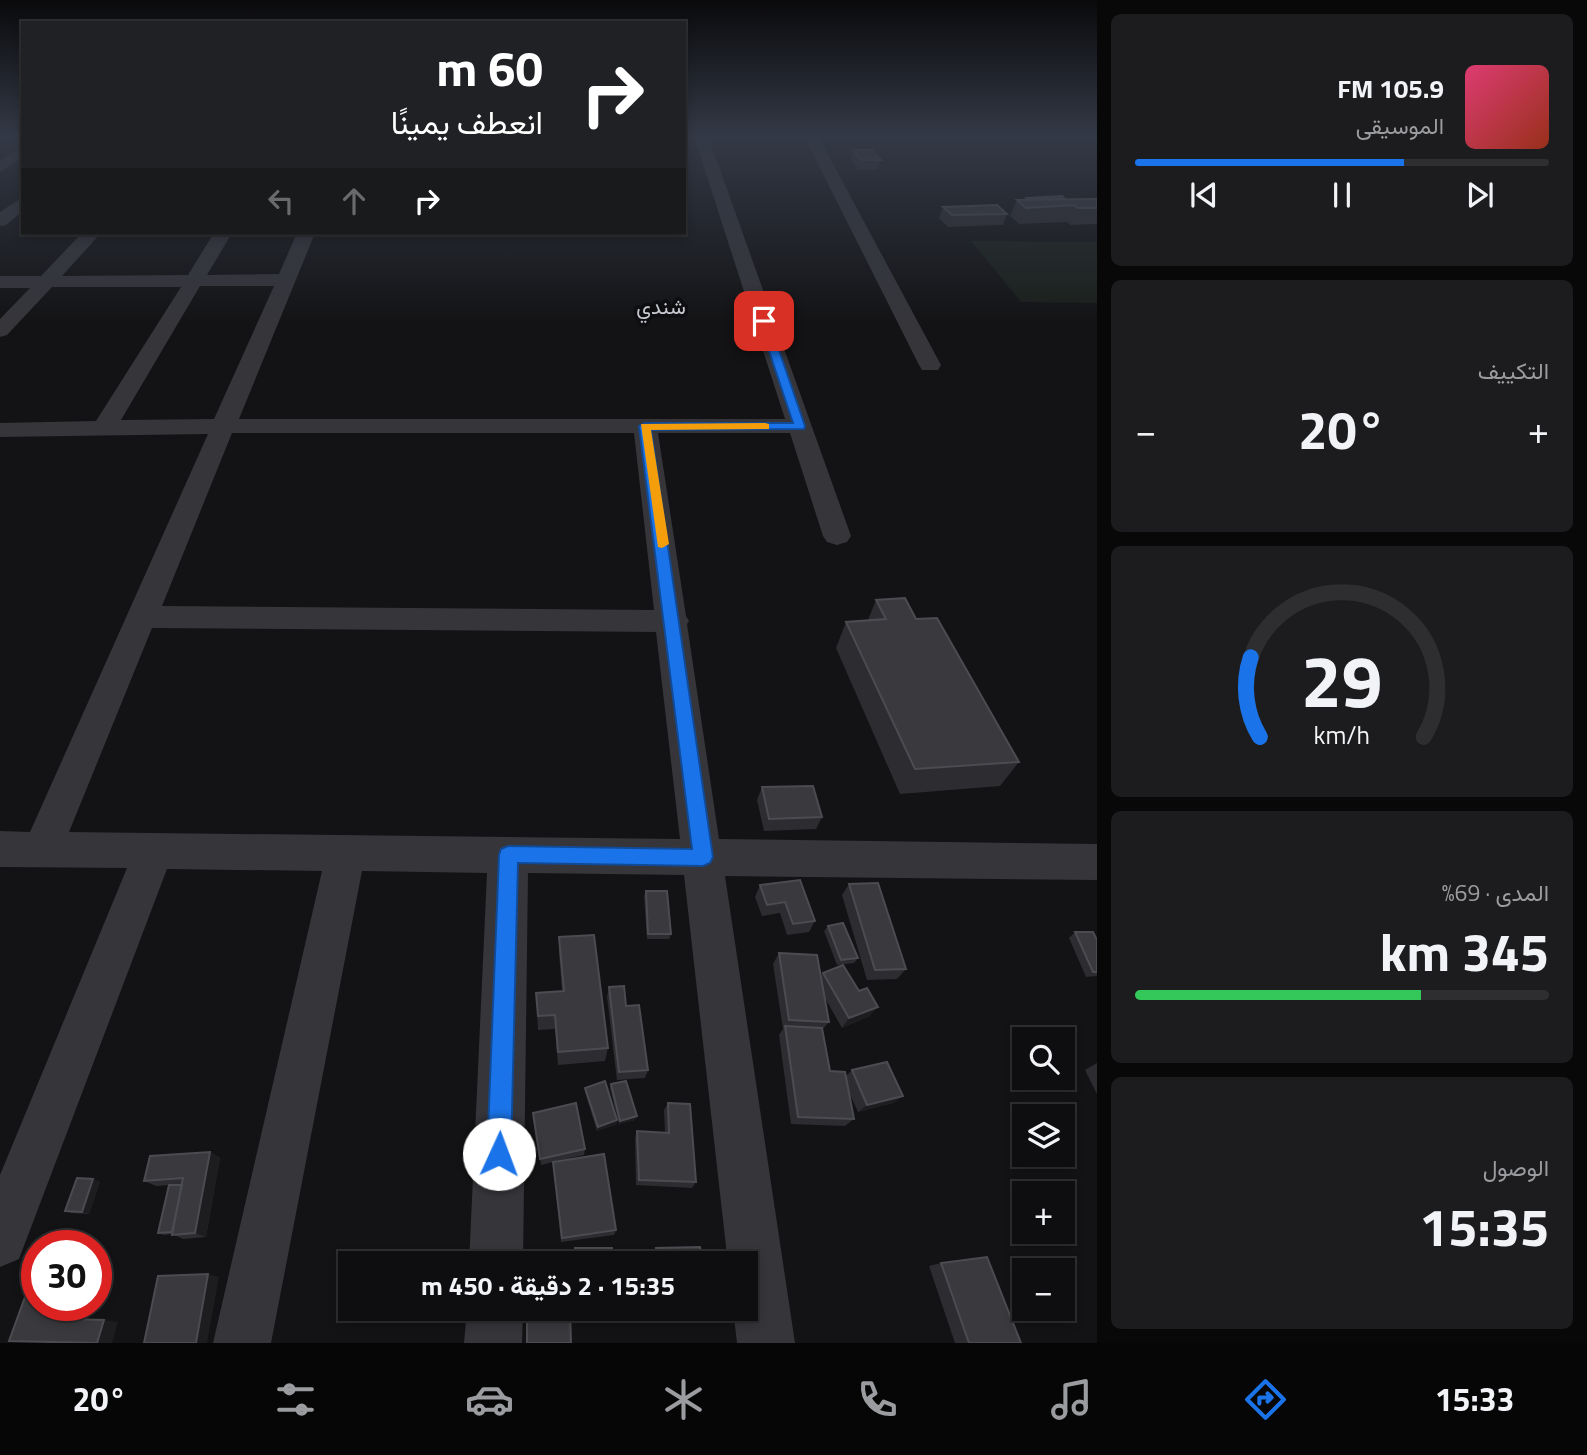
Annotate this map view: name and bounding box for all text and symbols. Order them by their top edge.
text: 60 m [436,30,543,105]
icon: right [567,49,658,140]
text: 105.9 FM [1337,69,1444,108]
text: انعطف يمينًا [391,98,543,146]
text: الموسيقى [1356,108,1444,143]
icon: previous [1185,176,1223,214]
icon: pause [1323,176,1361,214]
icon: next [1461,176,1499,214]
icon: left [262,182,300,220]
icon: ahead [335,182,373,220]
icon: right [408,182,446,220]
district label: شندي [636,290,686,324]
pin [734,291,794,351]
icon: arrive [745,302,783,340]
text: التكييف [1478,353,1549,388]
text: 20° [1298,390,1386,469]
text: − [1135,401,1156,459]
text: + [1528,401,1549,459]
text: 29 [1301,626,1383,736]
text: km/h [1314,716,1370,754]
text: المدى · 69% [1442,875,1549,910]
text: 345 km [1380,912,1549,991]
map controls [1012,1027,1075,1321]
button: search [1012,1027,1075,1090]
button: layers [1012,1104,1075,1167]
position arrow [462,1117,536,1191]
text: الوصول [1483,1150,1549,1185]
button: + [1012,1181,1075,1244]
text: 15:35 [1419,1187,1549,1266]
speed limit sign: 30 [21,1230,112,1321]
button: − [1012,1258,1075,1321]
text: 15:35 · 2 دقيقة · 450 m [421,1266,675,1305]
text: 20° [73,1375,126,1423]
icon: filters [271,1375,320,1424]
icon: car [465,1375,514,1424]
icon: climate [659,1375,708,1424]
icon: phone [853,1375,902,1424]
icon: music [1047,1375,1096,1424]
icon: directions [1241,1375,1290,1424]
text: 15:33 [1435,1375,1515,1423]

